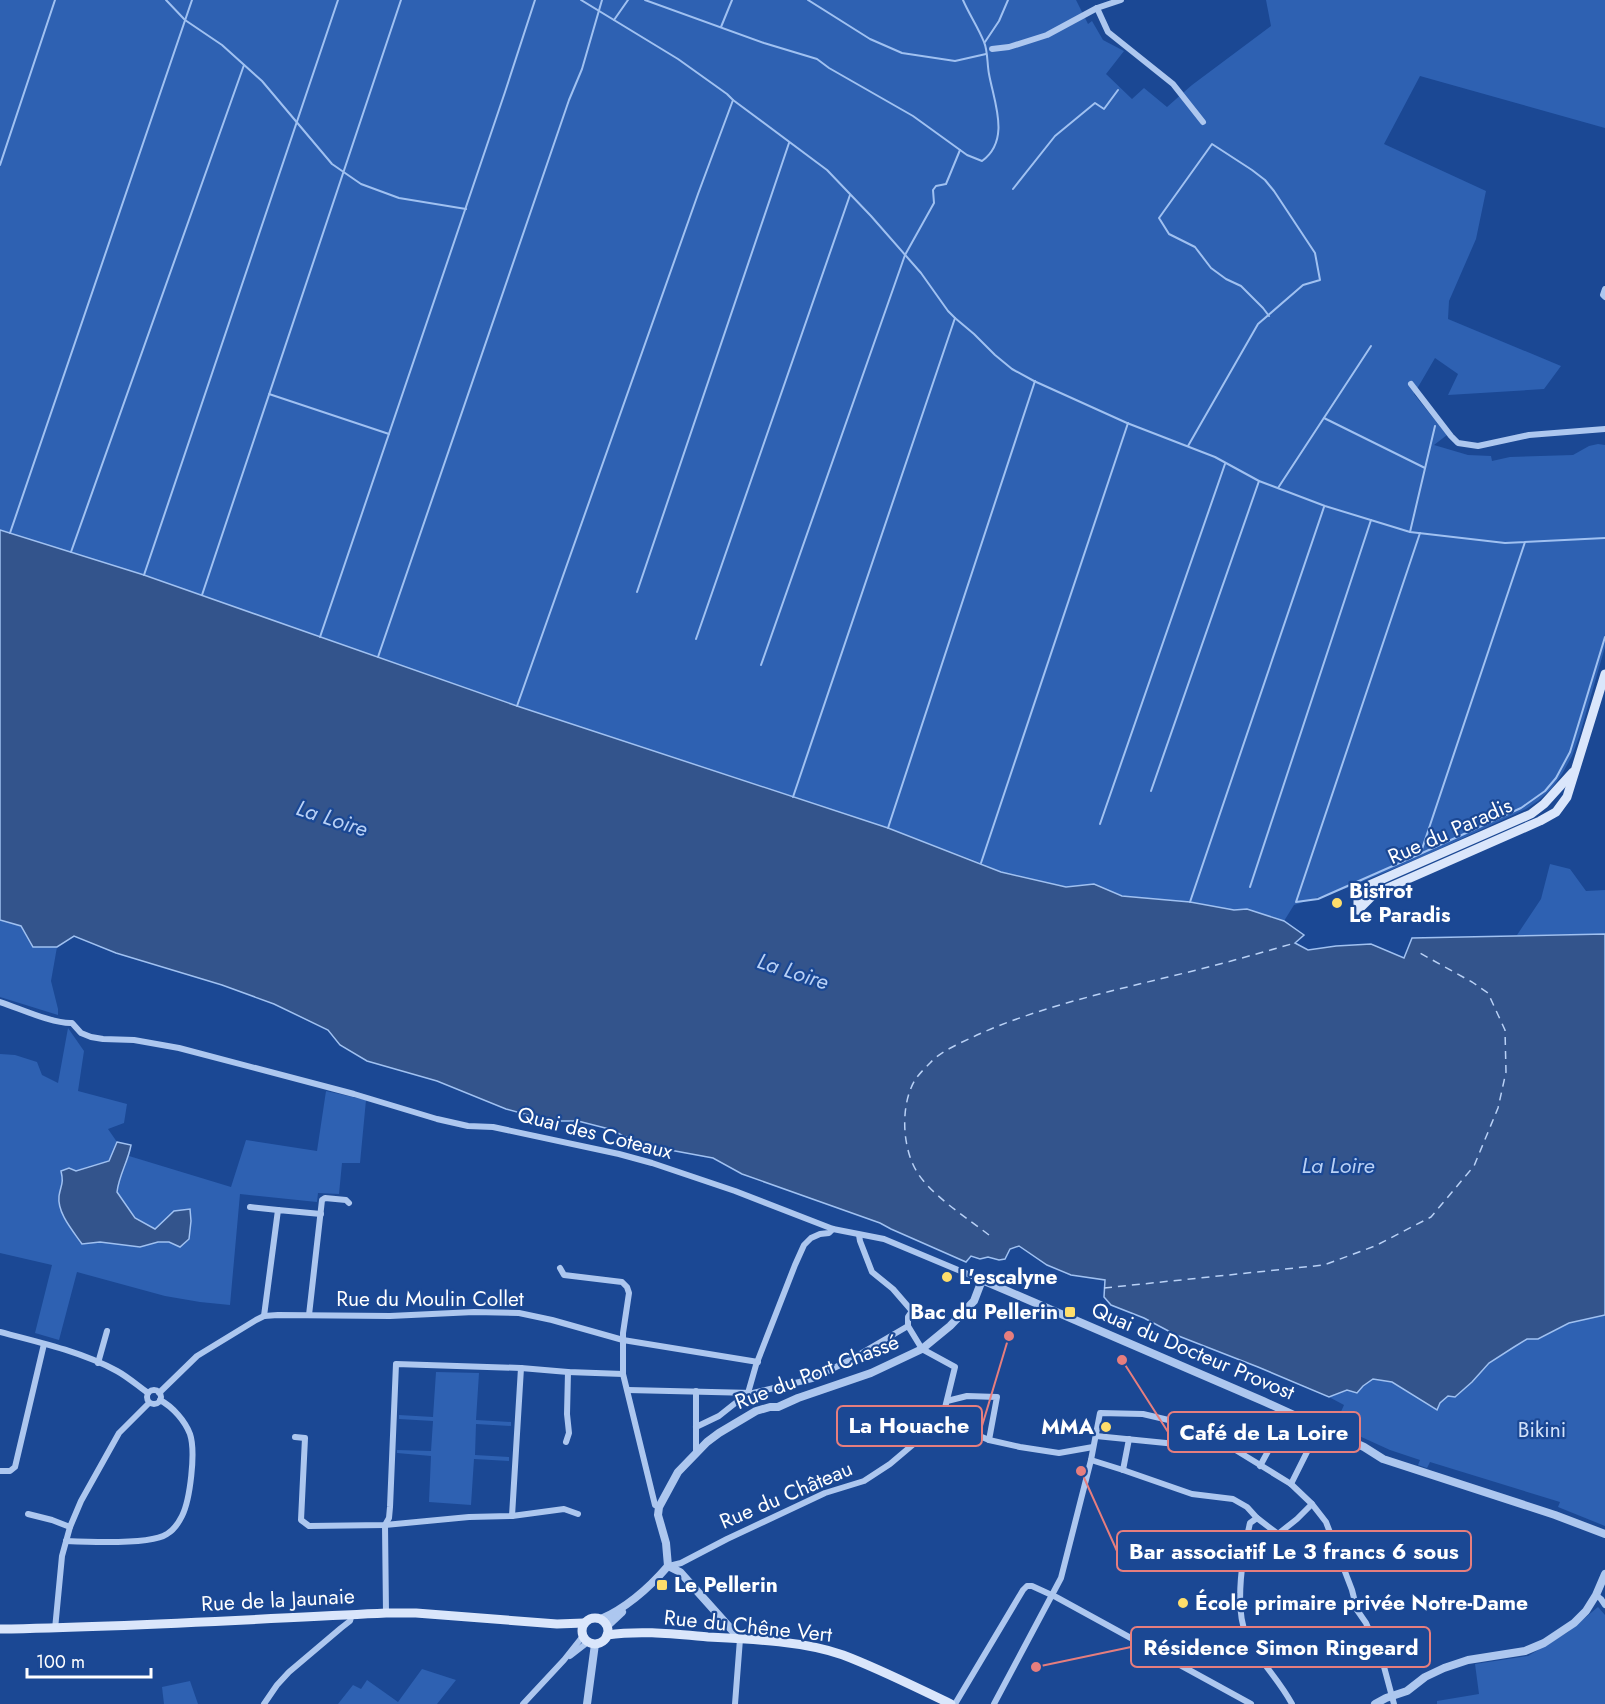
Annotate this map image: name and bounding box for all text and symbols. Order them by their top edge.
street label: Rue du Paradis [1383,790,1517,872]
water label: La Loire [292,791,372,845]
place label: Bistrot Le Paradis [1349,876,1451,930]
marker: Bistrot Le Paradis [1330,896,1344,910]
water label: La Loire [753,944,833,998]
street label: Quai des Coteaux [514,1099,676,1167]
water label: La Loire [1301,1149,1375,1181]
place label: L'escalyne [959,1262,1058,1292]
marker: L'escalyne [940,1270,954,1284]
street label: Rue du Moulin Collet [336,1284,524,1314]
street label: Quai du Docteur Provost [1087,1295,1299,1407]
place label: Bac du Pellerin [910,1297,1058,1327]
marker: Bac du Pellerin [1063,1305,1077,1319]
street label: Rue du Port Chassé [731,1327,903,1417]
callout: La Houache [837,1406,982,1446]
text: La Houache [849,1409,969,1441]
place label: MMA [1041,1412,1095,1442]
callout: Café de La Loire [1168,1412,1360,1452]
park label: Bikini [1518,1415,1566,1445]
text: Café de La Loire [1180,1416,1348,1448]
marker: MMA [1099,1420,1113,1434]
street label: Rue du Château [715,1453,857,1537]
callout: Bar associatif Le 3 francs 6 sous [1117,1531,1471,1571]
text: Bar associatif Le 3 francs 6 sous [1129,1535,1459,1567]
place label: Le Pellerin [674,1570,778,1600]
marker: Le Pellerin [655,1578,669,1592]
street label: Rue de la Jaunaie [200,1581,356,1619]
place label: École primaire privée Notre-Dame [1195,1588,1528,1618]
marker: École primaire privée Notre-Dame [1176,1596,1190,1610]
street label: Rue du Chêne Vert [662,1602,834,1650]
callout: Résidence Simon Ringeard [1131,1627,1430,1667]
text: Résidence Simon Ringeard [1143,1631,1419,1663]
scale bar [27,1641,152,1679]
text: 100 m [36,1649,85,1675]

